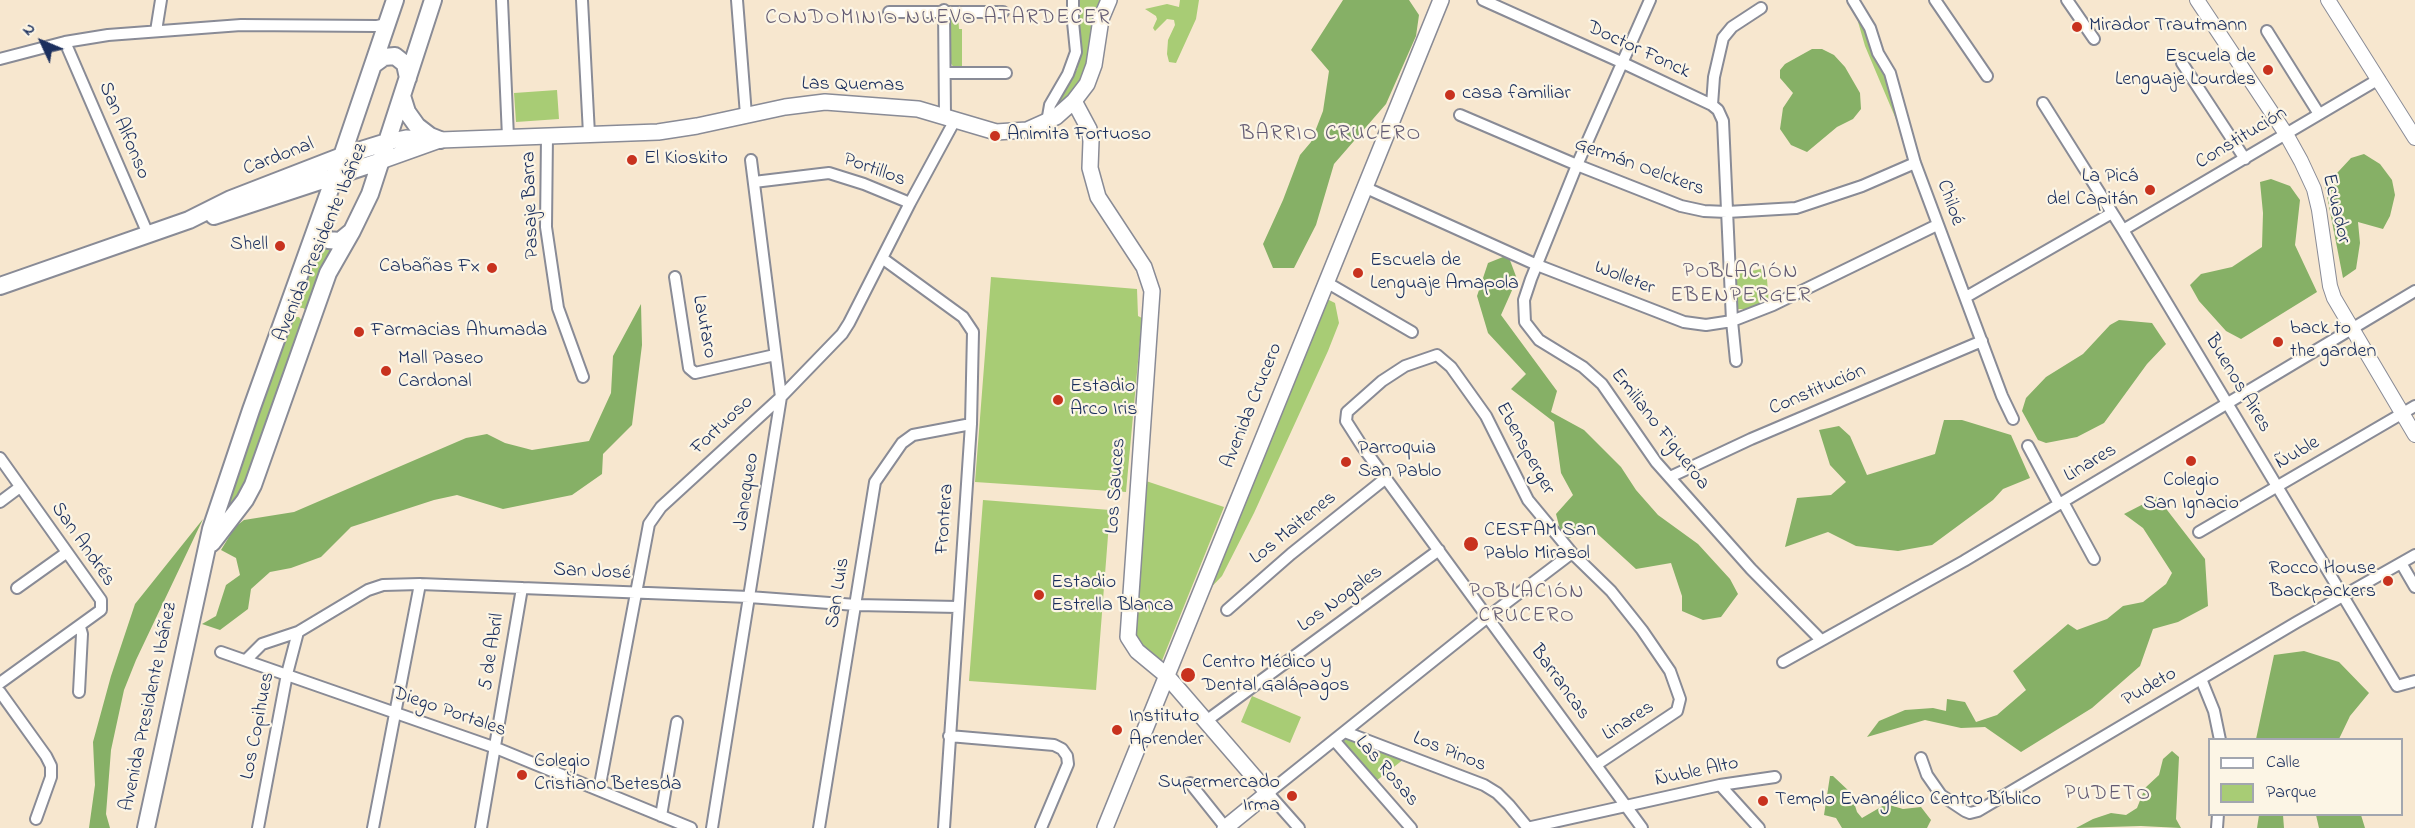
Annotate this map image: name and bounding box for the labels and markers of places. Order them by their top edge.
place label: Mirador Trautmann [2089,15,2247,39]
marker: Mirador Trautmann [2070,20,2084,34]
place label: Escuela de Lenguaje Lourdes [2115,46,2256,93]
marker: Escuela de Lenguaje Lourdes [2261,63,2275,77]
place label: casa familiar [1462,83,1571,107]
marker: casa familiar [1443,88,1457,102]
place label: Animita Fortuoso [1007,124,1151,148]
marker: Animita Fortuoso [988,129,1002,143]
place label: El Kioskito [644,148,728,172]
marker: El Kioskito [625,153,639,167]
place label: La Picá del Capitán [2046,166,2138,213]
marker: La Picá del Capitán [2143,183,2157,197]
place label: Shell [230,234,268,258]
marker: Shell [273,239,287,253]
place label: Escuela de Lenguaje Amapola [1370,250,1519,297]
place label: Cabañas Fx [379,256,480,280]
marker: Cabañas Fx [485,261,499,275]
marker: Escuela de Lenguaje Amapola [1351,266,1365,280]
place label: back to the garden [2290,318,2376,365]
place label: Farmacias Ahumada [371,320,547,344]
marker: Farmacias Ahumada [352,325,366,339]
marker: back to the garden [2271,335,2285,349]
place label: Mall Paseo Cardonal [398,348,483,395]
marker: Mall Paseo Cardonal [379,364,393,378]
place label: Estadio Arco Iris [1070,376,1137,423]
marker: Estadio Arco Iris [1051,393,1065,407]
place label: Parroquia San Pablo [1358,438,1441,485]
marker: Colegio San Ignacio [2184,454,2198,468]
marker: Parroquia San Pablo [1339,455,1353,469]
place label: Colegio San Ignacio [2143,470,2239,517]
place label: CESFAM San Pablo Mirasol [1484,520,1596,567]
marker: CESFAM San Pablo Mirasol [1462,535,1480,553]
place label: Rocco House Backpackers [2269,558,2376,605]
place label: Estadio Estrella Blanca [1051,572,1174,619]
marker: Rocco House Backpackers [2381,574,2395,588]
marker: Estadio Estrella Blanca [1032,588,1046,602]
place label: Centro Médico y Dental Galápagos [1202,652,1349,699]
marker: Centro Médico y Dental Galápagos [1179,666,1197,684]
place label: Instituto Aprender [1129,706,1204,753]
marker: Instituto Aprender [1110,723,1124,737]
place label: Colegio Cristiano Betesda [534,751,682,798]
marker: Colegio Cristiano Betesda [515,768,529,782]
place label: Supermercado Irma [1158,772,1280,819]
marker: Supermercado Irma [1285,789,1299,803]
place label: Templo Evangélico Centro Bíblico [1775,789,2041,813]
marker: Templo Evangélico Centro Bíblico [1756,794,1770,808]

